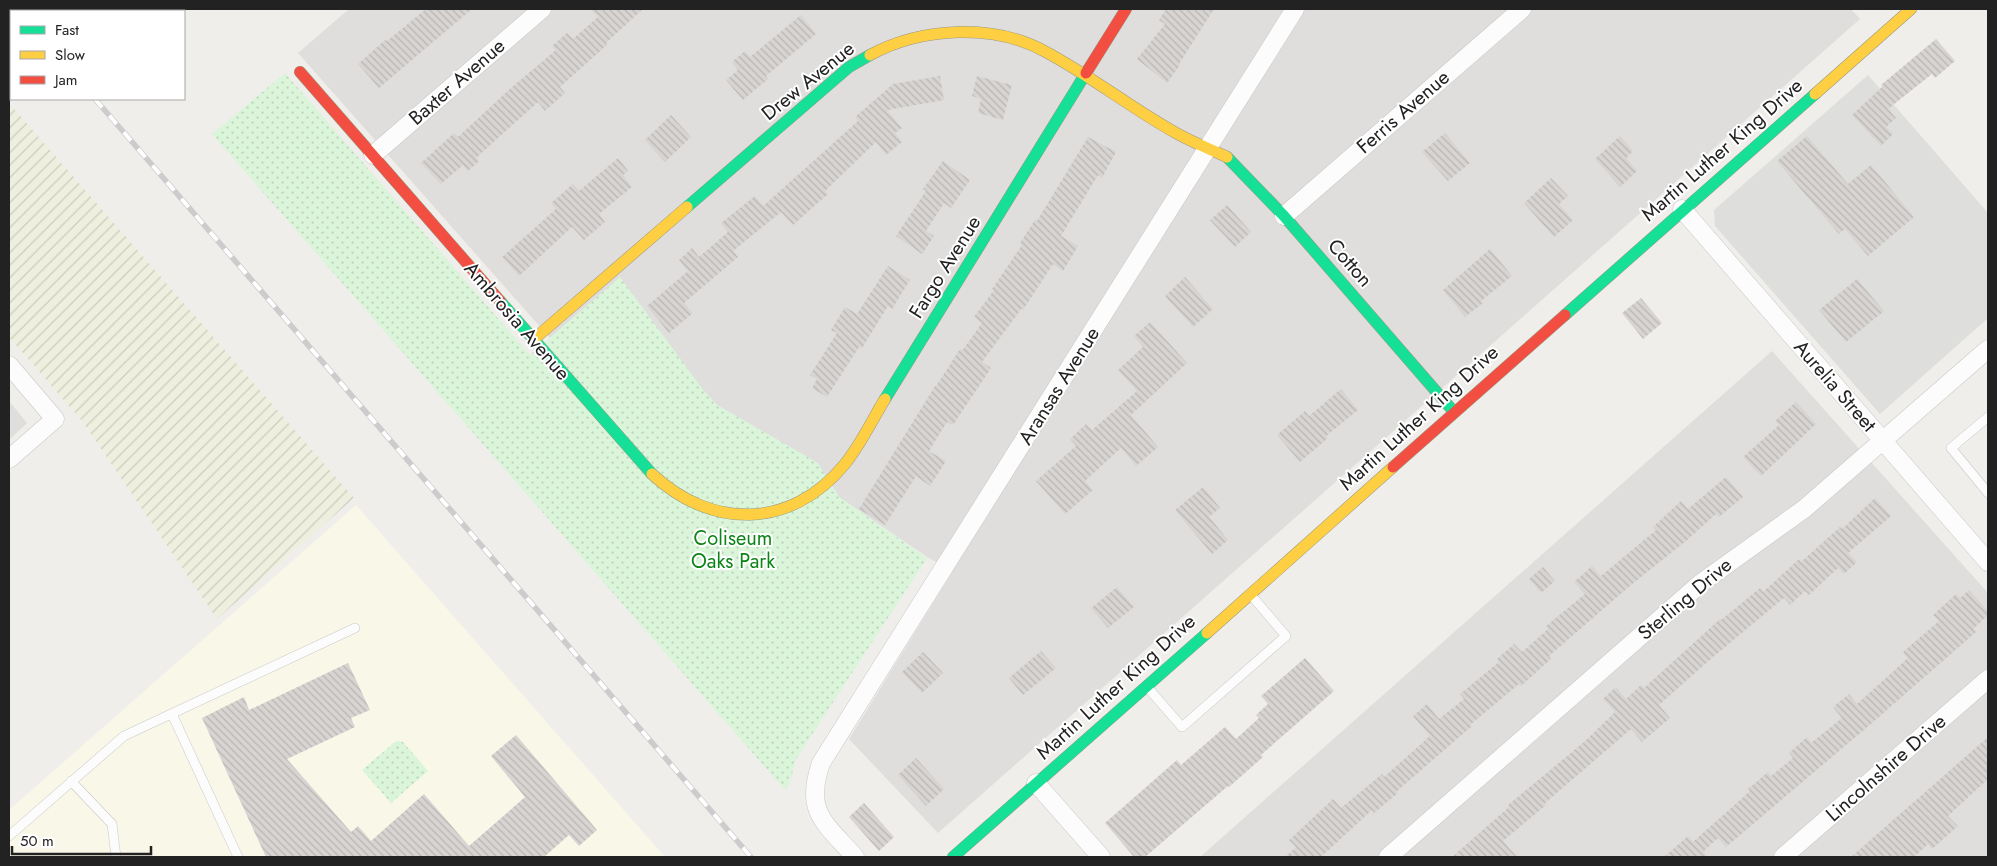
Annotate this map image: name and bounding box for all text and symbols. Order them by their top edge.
legend [10,10,185,100]
text: Fast [55,19,79,41]
street label: Baxter Avenue [402,32,512,132]
street label: Drew Avenue [755,34,861,128]
text: Slow [55,44,86,66]
street label: Ferris Avenue [1350,63,1456,161]
text: Jam [53,69,78,91]
street label: Martin Luther King Drive [1635,72,1809,228]
street label: Fargo Avenue [902,210,988,324]
street label: Cotton [1321,232,1379,294]
street label: Ambrosia Avenue [457,255,577,387]
street label: Aransas Avenue [1011,321,1107,451]
street label: Aurelia Street [1787,334,1883,438]
street label: Martin Luther King Drive [1333,338,1505,498]
park label: Coliseum Oaks Park [691,524,775,576]
street label: Sterling Drive [1632,551,1738,647]
street label: Martin Luther King Drive [1030,607,1202,767]
street label: Lincolnshire Drive [1819,707,1953,829]
scale bar [12,824,151,856]
text: 50 m [20,830,54,852]

